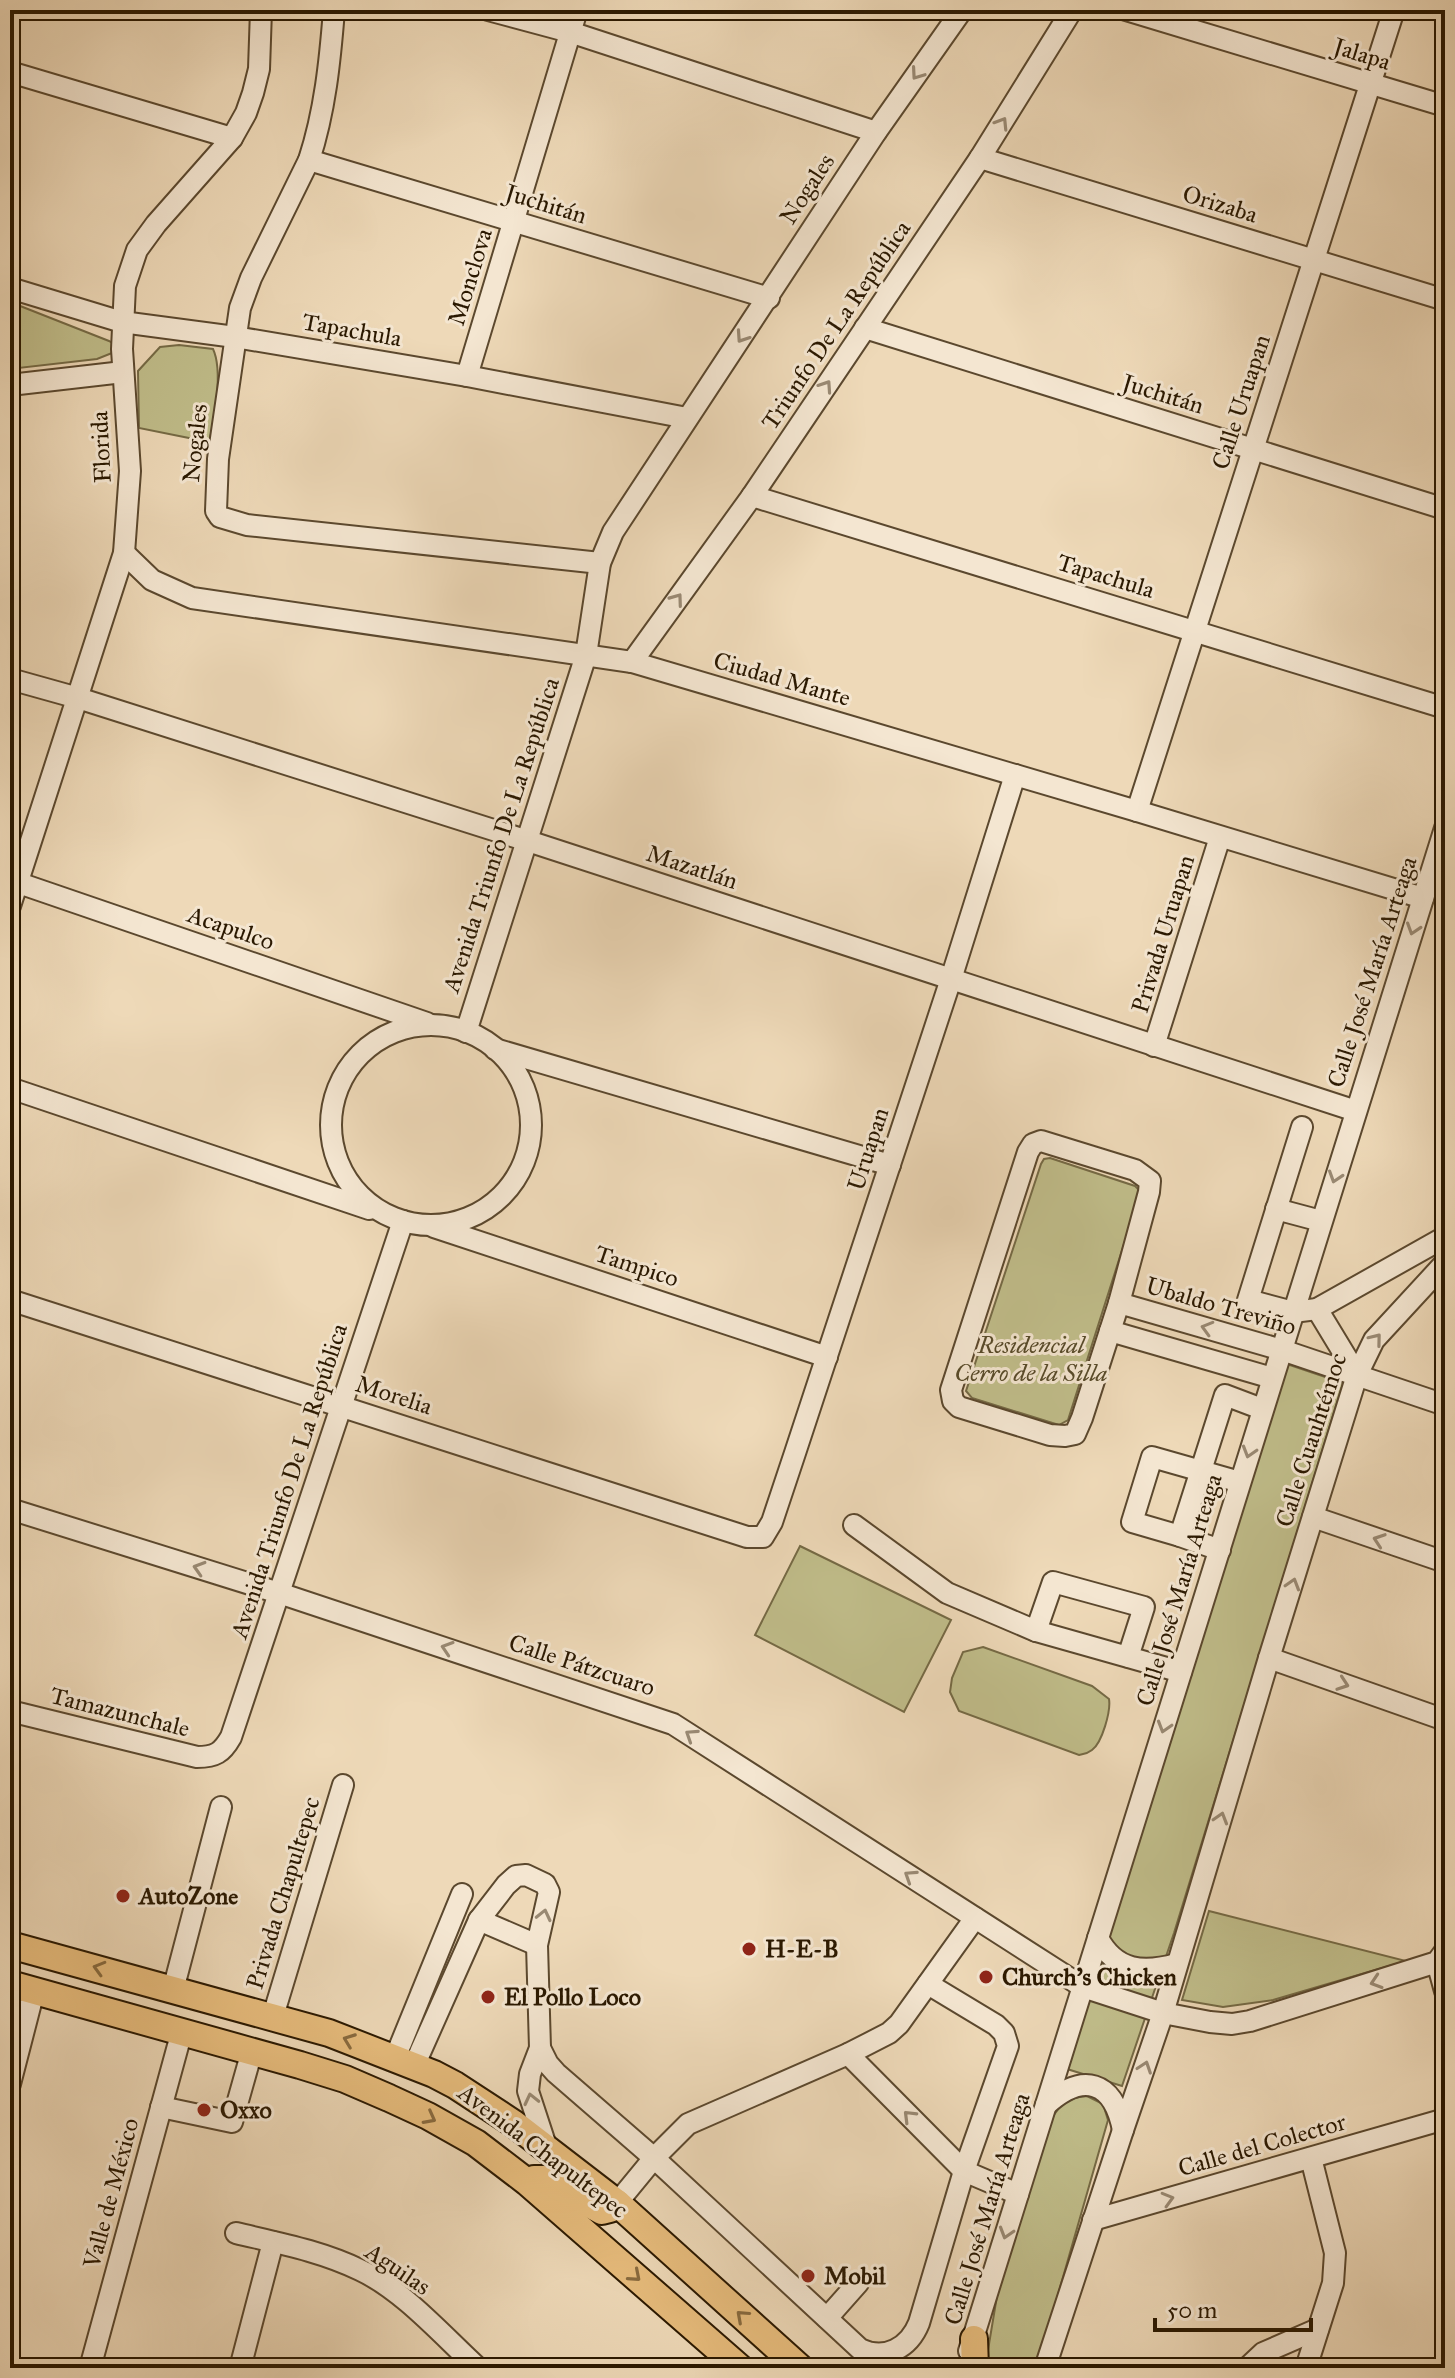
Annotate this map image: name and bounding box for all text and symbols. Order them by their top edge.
street label: Jalapa [1327,30,1395,77]
one-way arrow [912,65,927,79]
one-way arrow [992,117,1007,132]
street label: Nogales [773,148,841,230]
street label: Juchitán [499,177,590,231]
street label: Orizaba [1179,178,1262,230]
street label: Triunfo De La República [755,214,918,435]
street label: Monclova [441,224,499,329]
street label: Tapachula [300,307,405,354]
one-way arrow [737,328,752,343]
street label: Calle Uruapan [1205,331,1277,473]
street label: Juchitán [1116,367,1207,421]
one-way arrow [816,380,831,395]
street label: Nogales [176,402,214,484]
street label: Florida [84,409,118,484]
street label: Tapachula [1054,547,1159,605]
one-way arrow [668,593,682,608]
street label: Ciudad Mante [710,645,854,713]
street label: Avenida Triunfo De La República [436,673,566,997]
street label: Mazatlán [643,838,741,896]
street label: Privada Uruapan [1125,851,1201,1017]
street label: Calle José María Arteaga [1321,852,1424,1091]
street label: Acapulco [183,899,278,957]
one-way arrow [1406,922,1422,935]
street label: Uruapan [841,1104,895,1194]
one-way arrow [1328,1170,1344,1183]
street label: Tampico [591,1238,683,1294]
street label: Ubaldo Treviño [1142,1270,1300,1342]
street label: Avenida Triunfo De La República [224,1319,354,1643]
one-way arrow [1200,1321,1214,1338]
park label: Residencial Cerro de la Silla [954,1330,1108,1388]
one-way arrow [1367,1333,1381,1348]
street label: Calle Cuauhtémoc [1269,1349,1353,1531]
street label: Morelia [352,1369,437,1422]
one-way arrow [1242,1444,1258,1458]
street label: Calle José María Arteaga [1129,1470,1229,1710]
one-way arrow [1373,1533,1387,1549]
one-way arrow [193,1561,207,1577]
one-way arrow [1283,1577,1299,1591]
street label: Calle Pátzcuaro [505,1627,659,1703]
one-way arrow [440,1641,454,1657]
one-way arrow [1335,1674,1349,1691]
street label: Tamazunchale [47,1680,193,1744]
one-way arrow [1157,1719,1173,1733]
one-way arrow [685,1730,700,1745]
street label: Privada Chapultepec [239,1793,327,1993]
one-way arrow [1212,1812,1228,1825]
one-way arrow [904,1871,918,1886]
place label: AutoZone [137,1881,238,1911]
marker: AutoZone [114,1887,132,1905]
one-way arrow [535,1909,552,1922]
place label: H-E-B [765,1934,839,1964]
marker: H-E-B [740,1940,758,1958]
one-way arrow [93,1961,107,1977]
place label: Church's Chicken [1002,1962,1177,1992]
marker: Church's Chicken [977,1968,995,1986]
one-way arrow [1369,1973,1383,1989]
place label: El Pollo Loco [504,1982,641,2012]
marker: El Pollo Loco [479,1988,497,2006]
one-way arrow [343,2033,357,2050]
one-way arrow [1135,2060,1151,2074]
street label: Avenida Chapultepec [451,2077,634,2225]
street label: Calle José María Arteaga [937,2089,1037,2329]
one-way arrow [523,2092,540,2106]
place label: Oxxo [220,2095,272,2125]
marker: Oxxo [195,2101,213,2119]
street label: Calle del Colector [1175,2107,1349,2183]
one-way arrow [422,2108,437,2123]
one-way arrow [904,2111,918,2125]
street label: Valle de México [76,2115,145,2272]
one-way arrow [1161,2192,1175,2208]
one-way arrow [999,2226,1015,2239]
street label: Aguilas [359,2236,436,2302]
place label: Mobil [824,2261,886,2291]
one-way arrow [626,2266,641,2281]
marker: Mobil [799,2267,817,2285]
scale bar [1155,2282,1311,2332]
text: 50 m [1167,2295,1217,2325]
one-way arrow [736,2311,751,2325]

